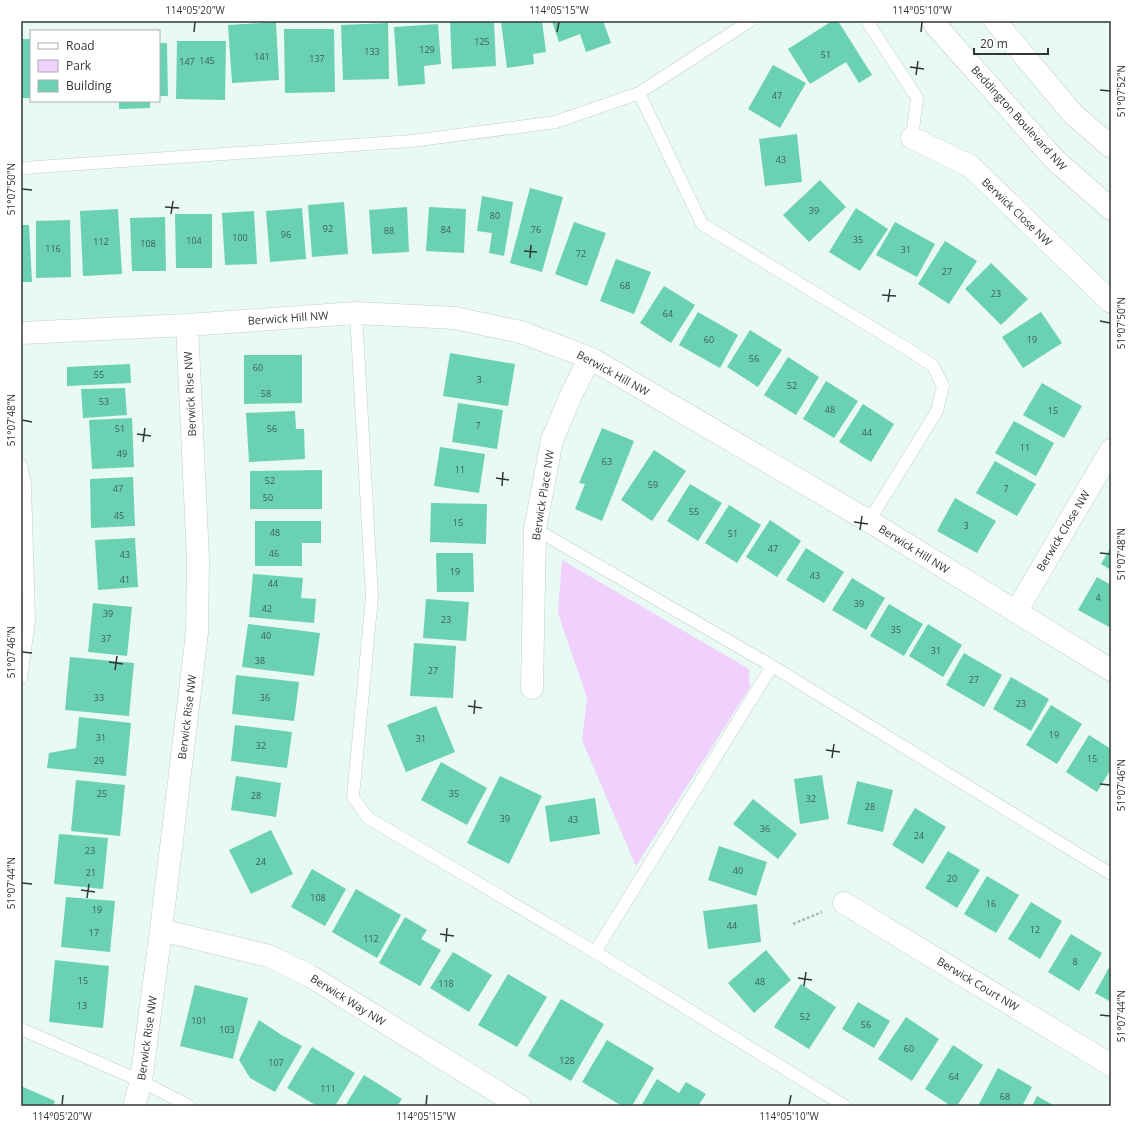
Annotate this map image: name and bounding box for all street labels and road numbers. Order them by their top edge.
street label: Beddington Boulevard NW [968,62,1070,173]
street label: Berwick Close NW [979,174,1056,249]
street label: Berwick Hill NW [247,307,329,328]
street label: Berwick Hill NW [574,346,652,399]
street label: Berwick Rise NW [180,351,199,437]
street label: Berwick Place NW [528,449,557,541]
street label: Berwick Close NW [1032,487,1093,574]
street label: Berwick Hill NW [876,521,952,576]
street label: Berwick Rise NW [174,674,199,760]
street label: Berwick Court NW [935,953,1022,1014]
street label: Berwick Way NW [308,970,389,1029]
street label: Berwick Rise NW [133,995,160,1081]

